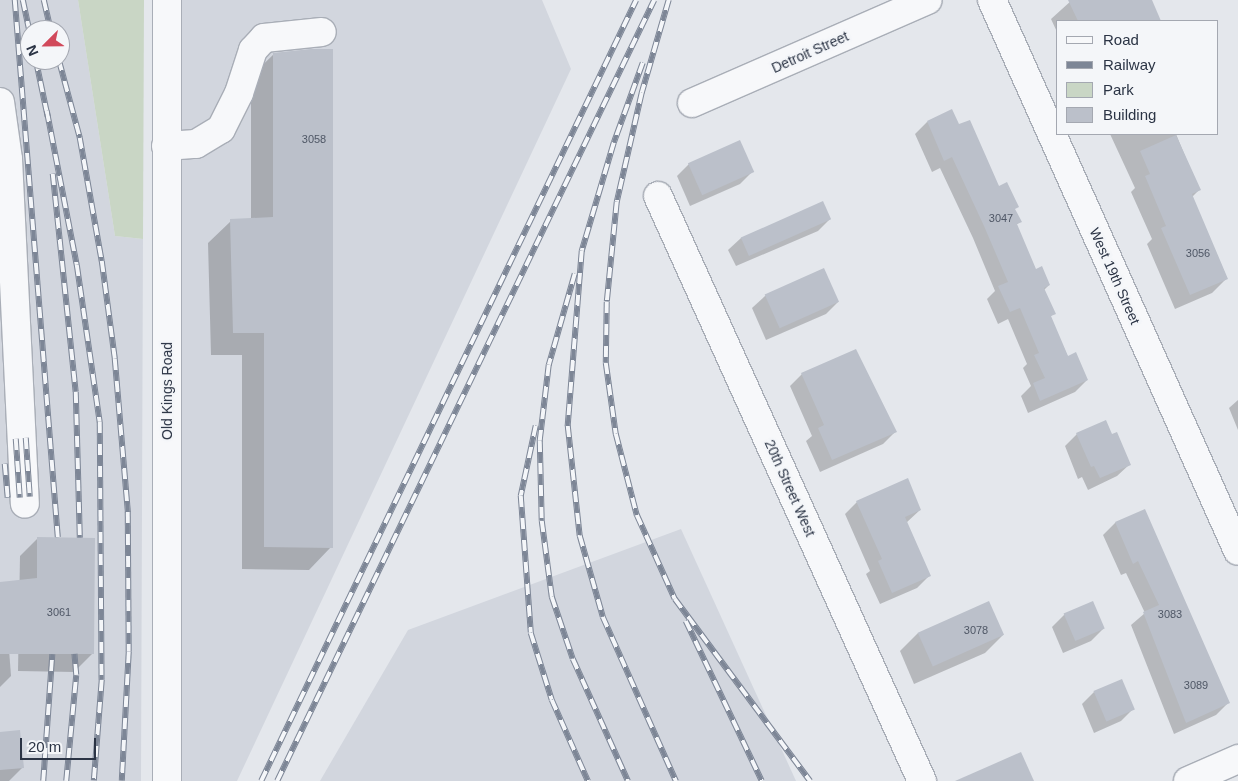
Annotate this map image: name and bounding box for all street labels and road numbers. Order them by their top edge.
street label: Detroit Street [769,28,851,76]
street label: West 19th Street [1086,225,1144,327]
street label: Old Kings Road [159,342,175,440]
street label: 20th Street West [761,437,819,539]

